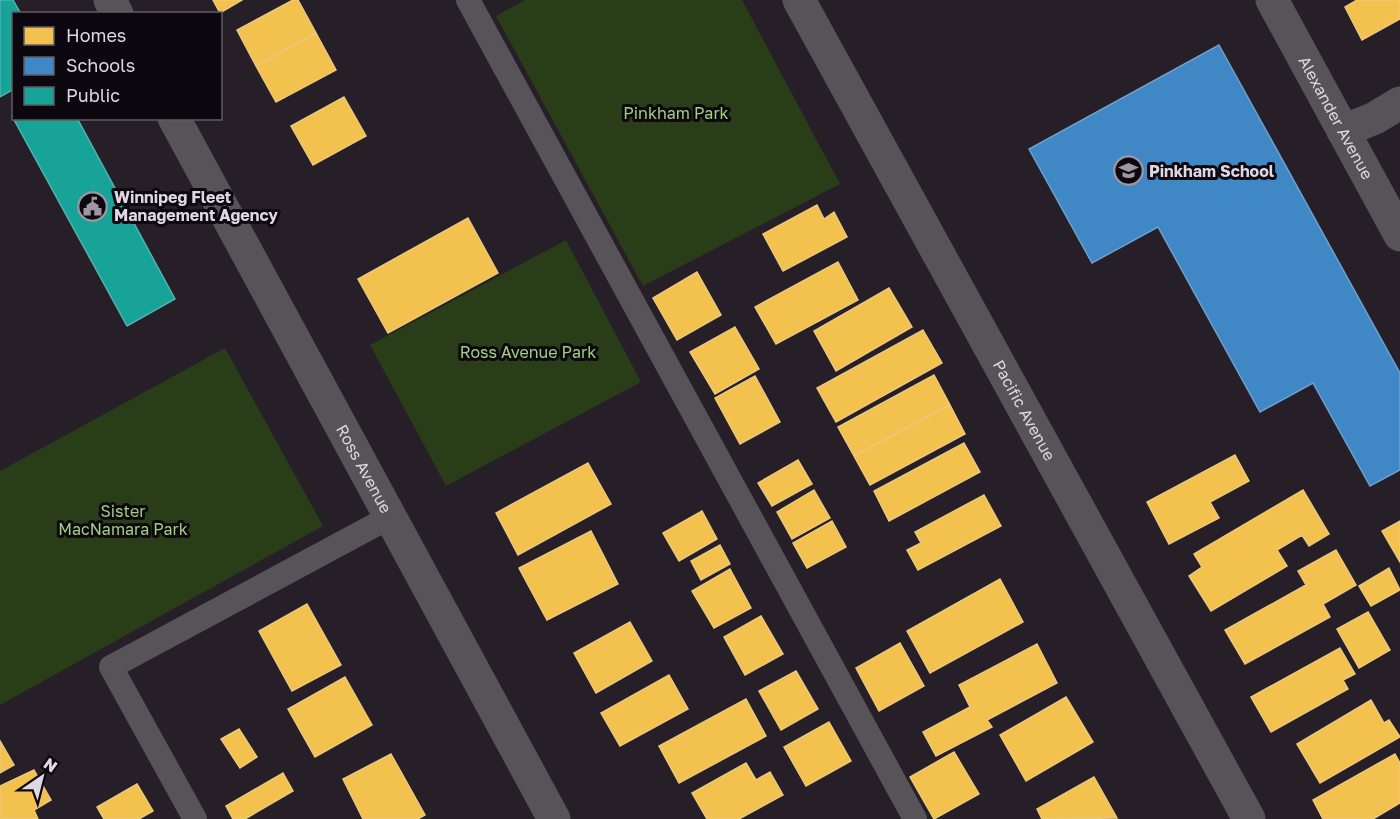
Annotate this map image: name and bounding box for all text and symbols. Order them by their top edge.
legend [12,12,222,120]
text: Homes [66,24,126,46]
street label: Alexander Avenue [1294,52,1378,183]
text: Schools [66,54,135,76]
text: Public [66,84,120,106]
park label: Pinkham Park [623,103,729,123]
school or university icon: Pinkham School [1112,155,1144,187]
place label: Pinkham School [1149,161,1275,181]
place label: Winnipeg Fleet Management Agency [114,187,278,225]
public building icon: Winnipeg Fleet Management Agency [77,190,109,222]
park label: Ross Avenue Park [460,342,596,362]
street label: Pacific Avenue [989,356,1060,464]
street label: Ross Avenue [332,421,396,517]
park label: Sister MacNamara Park [58,501,188,539]
north arrow [12,747,72,807]
text: N [40,753,61,776]

